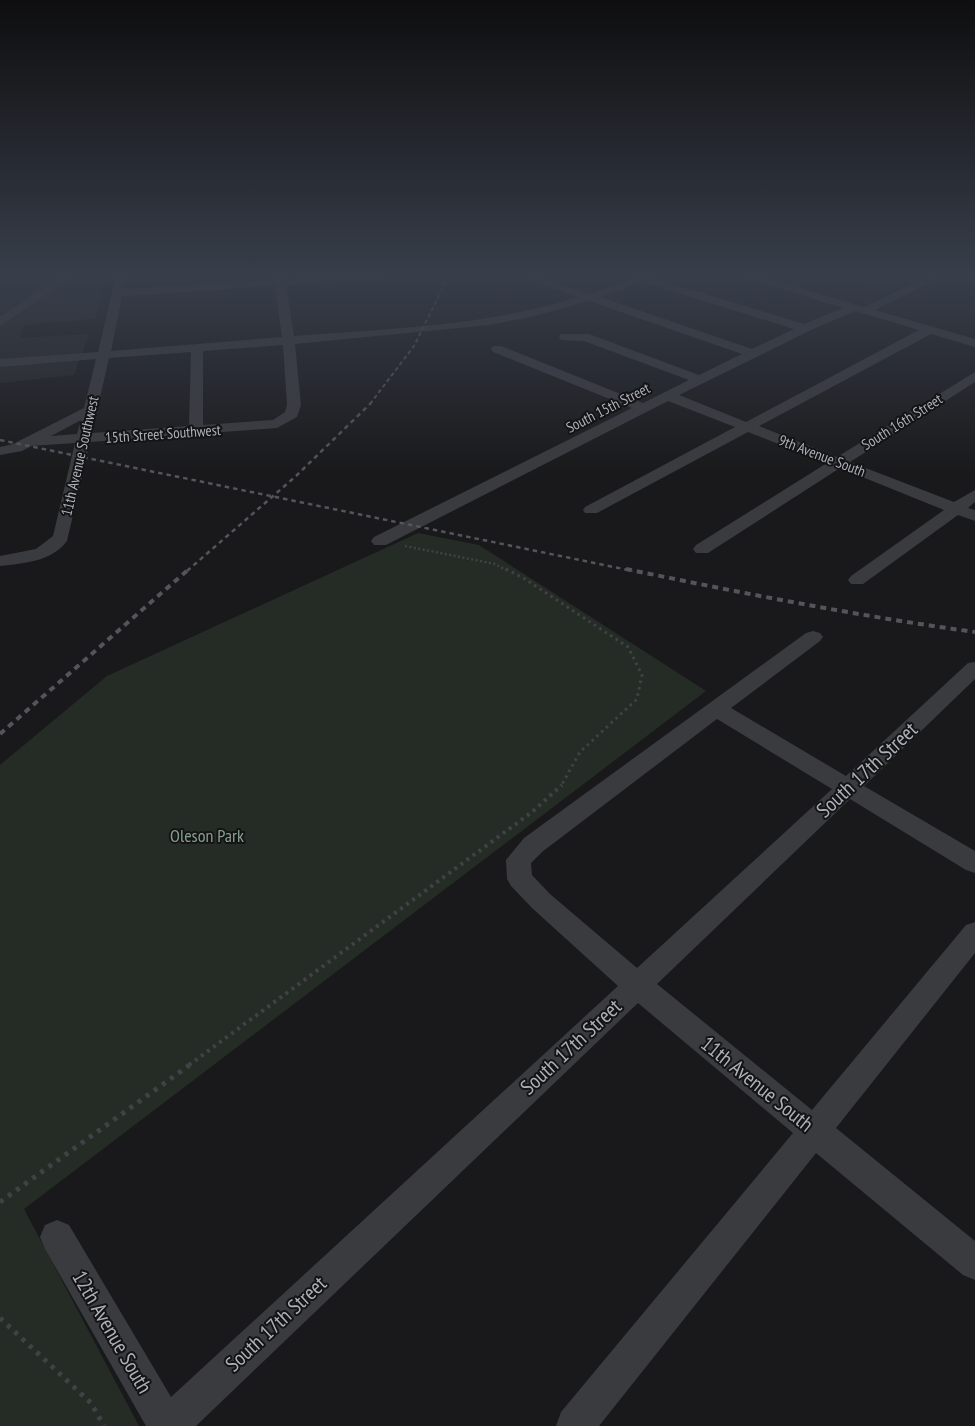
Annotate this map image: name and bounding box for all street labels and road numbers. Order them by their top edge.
street label: South 15th Street [563,378,653,437]
street label: South 16th Street [858,389,946,454]
street label: 11th Avenue Southwest [56,394,103,518]
street label: 15th Street Southwest [104,420,221,447]
street label: 9th Avenue South [776,430,868,481]
street label: South 17th Street [811,716,923,823]
street label: South 17th Street [515,993,627,1100]
street label: 11th Avenue South [695,1030,819,1137]
street label: 12th Avenue South [66,1265,159,1398]
street label: South 17th Street [220,1270,332,1377]

